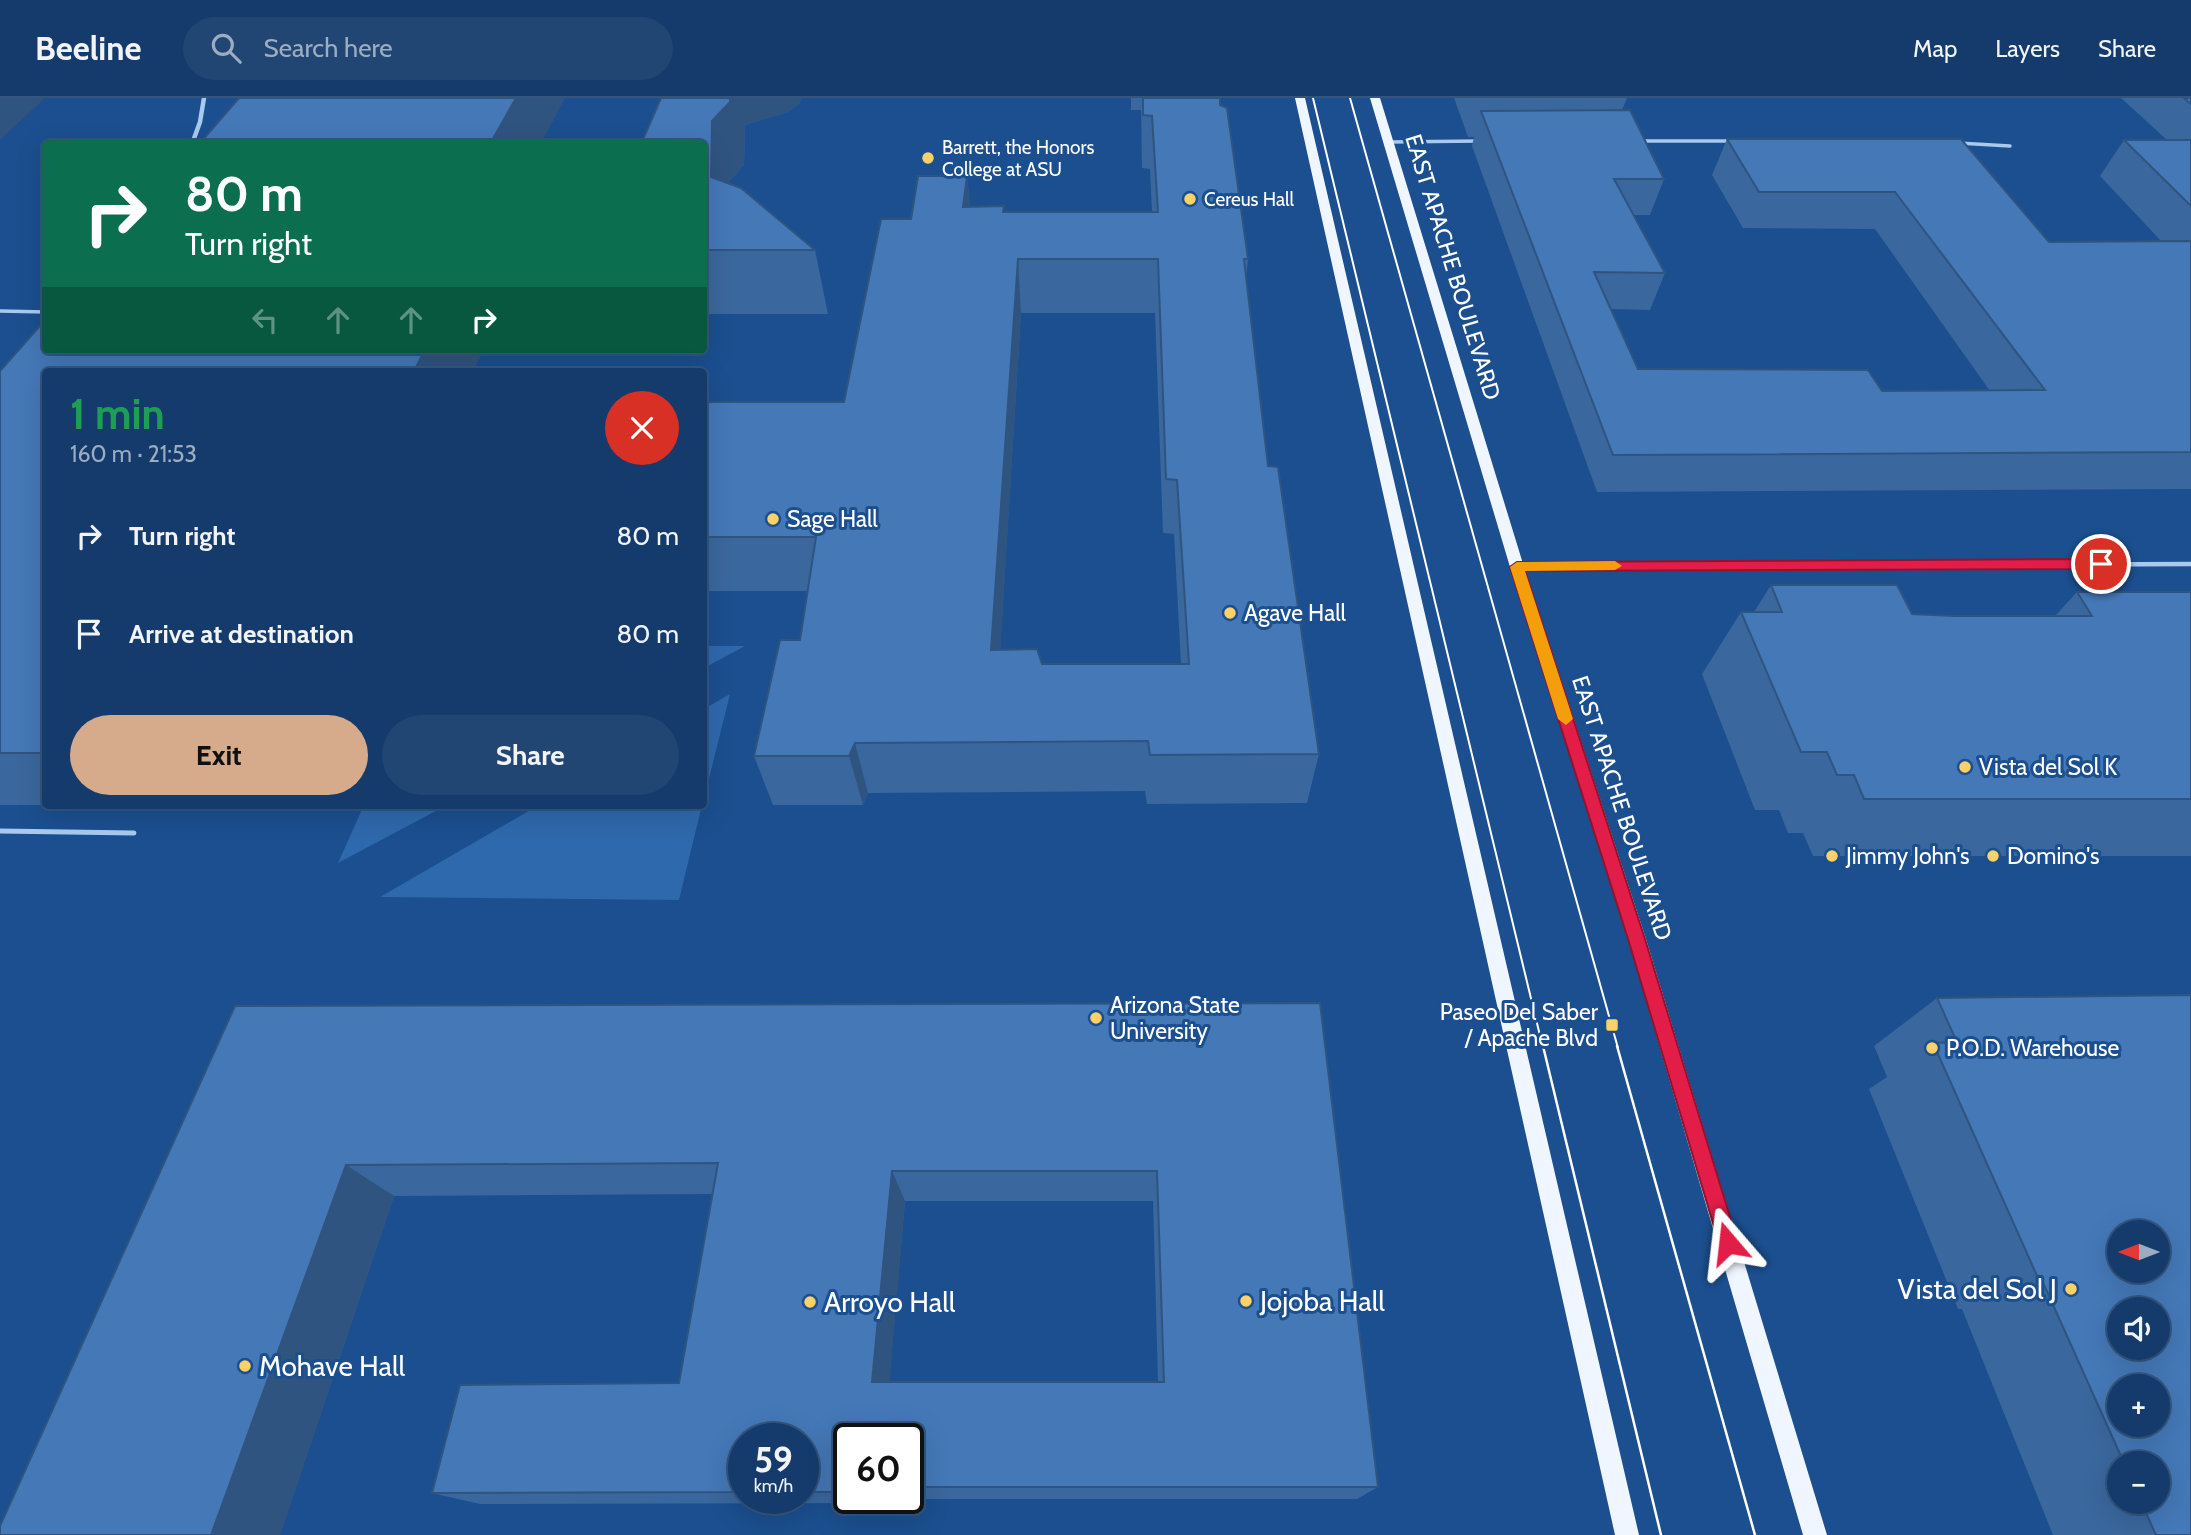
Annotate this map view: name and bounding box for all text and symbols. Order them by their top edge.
search box [183,17,673,80]
text: Beeline [35,28,141,68]
icon: search [207,29,245,67]
text: Search here [263,32,393,64]
text: Map [1913,34,1957,63]
text: Layers [1995,34,2060,63]
text: Share [2098,34,2156,63]
street label: EAST APACHE BOULEVARD [1399,131,1507,403]
place label: Barrett, the Honors College at ASU [942,136,1095,181]
marker: Barrett, the Honors College at ASU [920,150,936,166]
text: 80 m [185,164,303,223]
icon: right [70,168,161,259]
place label: Cereus Hall [1204,188,1295,211]
marker: Cereus Hall [1182,191,1198,207]
text: Turn right [185,224,312,263]
icon: left [246,301,284,339]
icon: ahead [319,301,357,339]
icon: ahead [392,301,430,339]
icon: right [465,301,503,339]
text: 1 min [70,388,165,440]
button: close [605,391,679,465]
text: 160 m · 21:53 [70,440,197,468]
place label: Sage Hall [787,505,878,533]
marker: Sage Hall [765,511,781,527]
icon: right [70,517,108,555]
text: Turn right [129,520,235,552]
text: 80 m [616,520,679,552]
pin [2071,534,2131,594]
icon: arrive [2082,545,2120,583]
place label: Agave Hall [1244,599,1347,627]
marker: Agave Hall [1222,605,1238,621]
icon: arrive [70,615,108,653]
text: Arrive at destination [129,618,354,650]
text: 80 m [616,618,679,650]
street label: EAST APACHE BOULEVARD [1566,672,1678,944]
button: Exit [70,715,368,795]
button: Share [382,715,679,795]
place label: Vista del Sol K [1979,753,2117,781]
marker: Vista del Sol K [1957,759,1973,775]
place label: Jimmy John's [1845,842,1970,870]
place label: Domino's [2007,842,2100,870]
marker: Jimmy John's [1824,848,1840,864]
marker: Domino's [1985,848,2001,864]
place label: Arizona State University [1110,991,1240,1045]
place label: Paseo Del Saber / Apache Blvd [1440,998,1599,1052]
marker: Arizona State University [1088,1010,1104,1026]
marker: Paseo Del Saber / Apache Blvd [1604,1017,1620,1033]
place label: P.O.D. Warehouse [1946,1034,2120,1062]
marker: P.O.D. Warehouse [1924,1040,1940,1056]
position arrow [1691,1206,1765,1280]
north arrow [2107,1220,2170,1283]
map controls [2107,1220,2170,1514]
place label: Vista del Sol J [1897,1272,2057,1306]
marker: Vista del Sol J [2063,1281,2079,1297]
place label: Jojoba Hall [1259,1284,1385,1318]
place label: Arroyo Hall [824,1285,956,1319]
marker: Jojoba Hall [1238,1293,1254,1309]
marker: Arroyo Hall [802,1294,818,1310]
button: sound [2107,1297,2170,1360]
place label: Mohave Hall [259,1349,406,1383]
marker: Mohave Hall [237,1358,253,1374]
button: + [2107,1374,2170,1437]
speed limit sign: 60 [833,1423,924,1514]
text: 59 [754,1438,793,1481]
button: − [2107,1451,2170,1514]
text: km/h [754,1475,793,1497]

